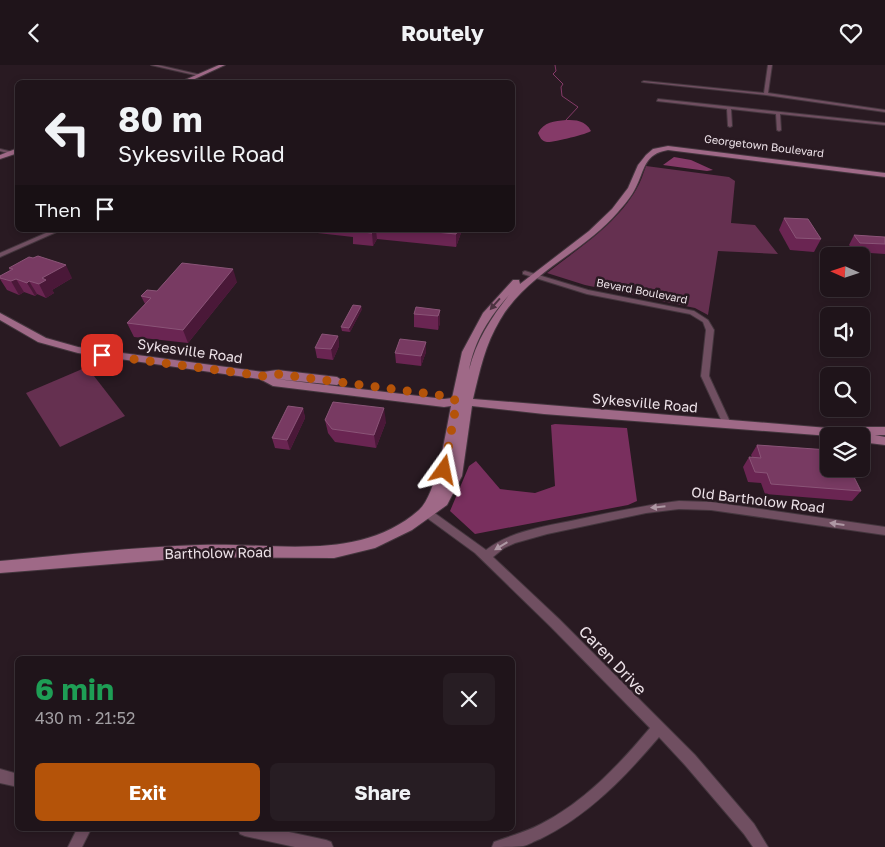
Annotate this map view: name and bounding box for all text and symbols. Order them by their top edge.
icon: back [20,19,48,47]
text: Routely [401,19,484,46]
icon: heart [837,19,865,47]
text: 80 m [118,98,203,140]
icon: left [35,100,100,165]
street label: Georgetown Boulevard [703,132,825,159]
text: Sykesville Road [118,140,285,167]
icon: arrive [91,195,119,223]
text: Then [35,198,81,221]
north arrow [820,247,870,297]
map controls [820,247,870,477]
street label: Bevard Boulevard [595,275,689,306]
one-way arrow [490,297,501,310]
button: sound [820,307,870,357]
pin [81,334,123,376]
street label: Sykesville Road [136,335,244,366]
icon: arrive [88,341,116,369]
button: search [820,367,870,417]
street label: Sykesville Road [591,389,699,416]
button: layers [820,427,870,477]
position arrow [417,443,469,495]
street label: Old Bartholow Road [690,483,826,516]
one-way arrow [650,504,666,512]
one-way arrow [828,520,844,528]
one-way arrow [494,541,508,550]
street label: Bartholow Road [164,543,272,562]
street label: Caren Drive [575,621,651,699]
text: 6 min [35,671,114,707]
button: close [443,673,495,725]
text: 430 m · 21:52 [35,708,135,728]
button: Exit [35,763,260,821]
button: Share [270,763,495,821]

